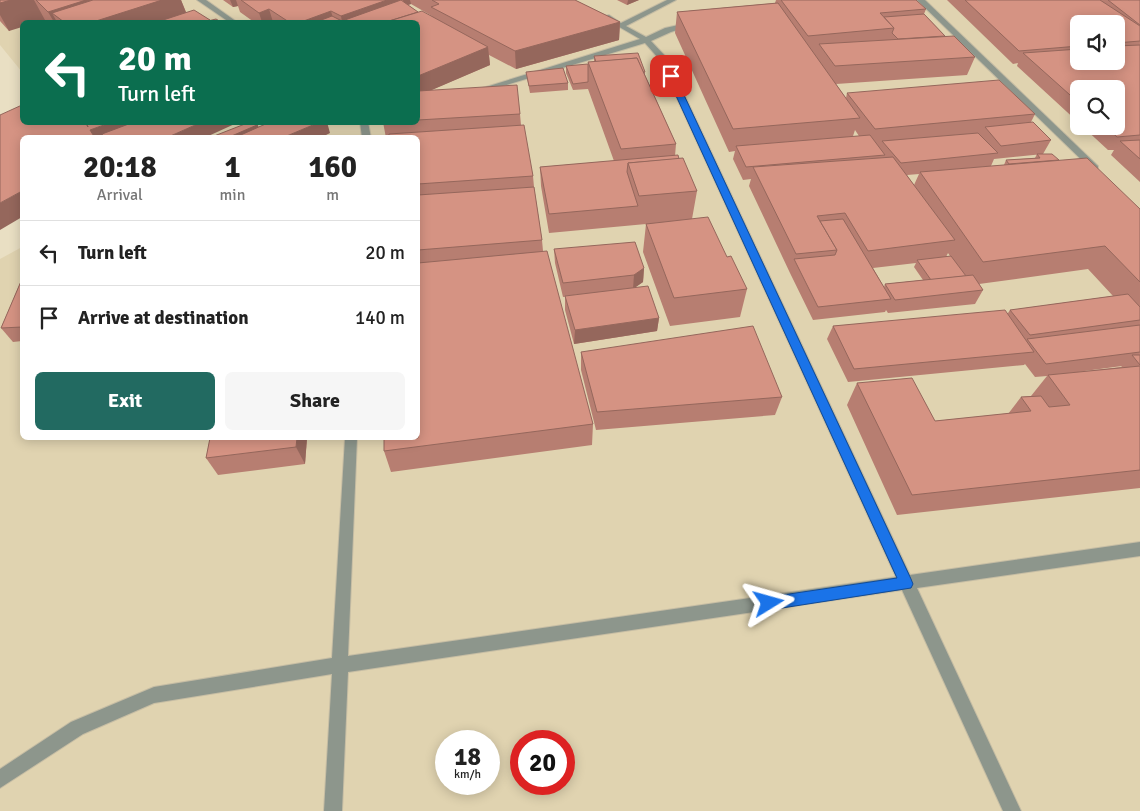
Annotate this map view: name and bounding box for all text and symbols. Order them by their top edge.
map controls [1070,15,1125,135]
button: sound [1070,15,1125,70]
text: 20 m [118,37,192,80]
icon: left [35,40,100,105]
pin [650,55,692,97]
icon: arrive [657,62,685,90]
text: Turn left [118,80,196,107]
button: search [1070,80,1125,135]
text: 20:18 [83,149,157,186]
text: 1 [224,149,241,186]
text: 160 [308,149,357,186]
text: Arrival [97,185,143,205]
text: min [220,185,245,205]
text: m [326,185,339,205]
icon: left [35,239,63,267]
text: Turn left [78,241,147,265]
text: 20 m [365,241,405,265]
icon: arrive [35,304,63,332]
text: Arrive at destination [78,306,249,330]
text: 140 m [355,306,405,330]
button: Exit [35,372,215,430]
button: Share [225,372,405,430]
position arrow [742,576,794,628]
speed limit sign: 20 [510,730,575,795]
text: 18 [454,741,481,772]
text: km/h [454,767,481,782]

